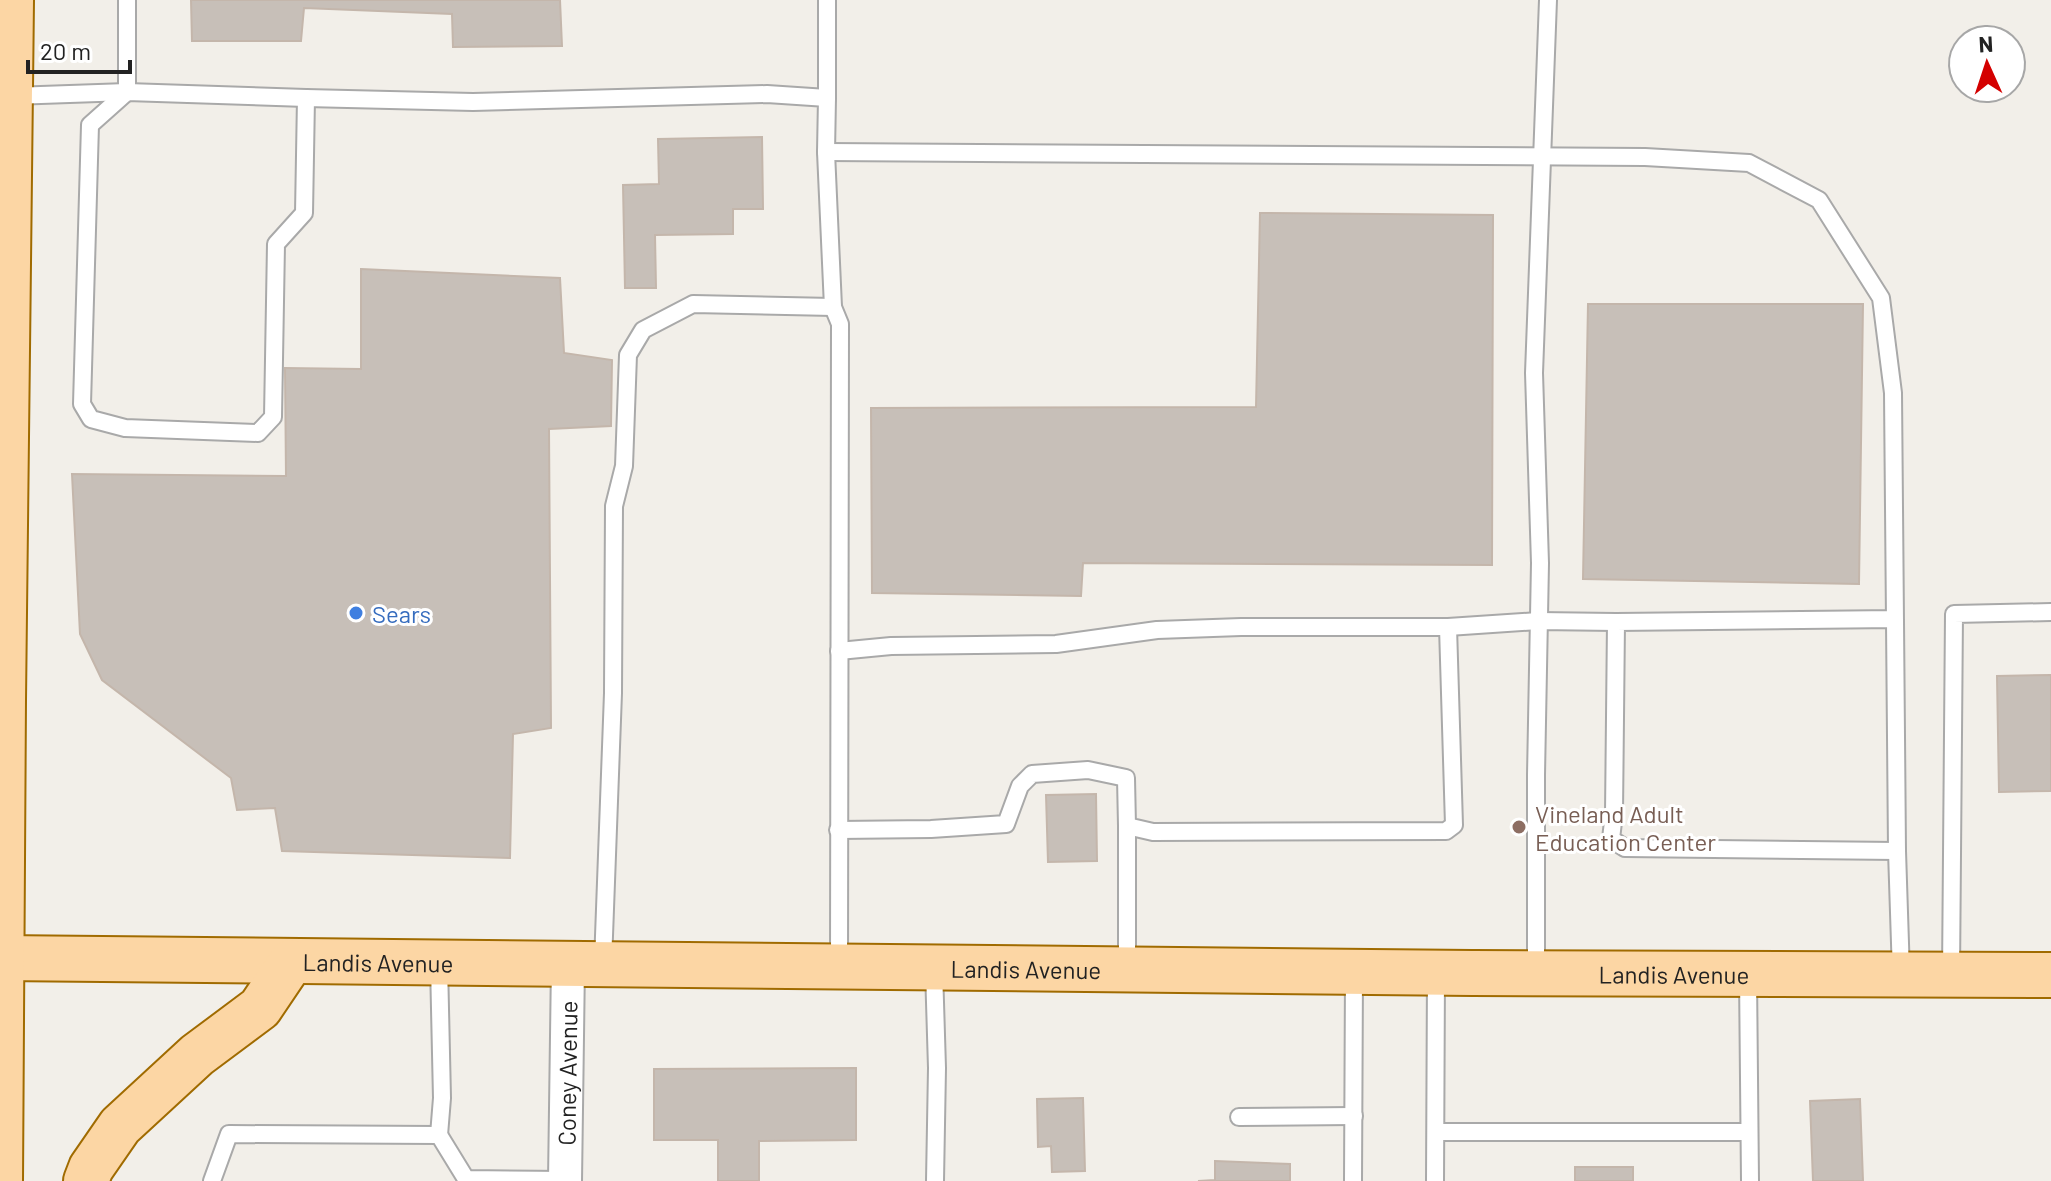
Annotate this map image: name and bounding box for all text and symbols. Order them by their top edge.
scale bar [28,24,130,74]
north arrow [1947,24,2027,104]
text: N [1978,30,1994,56]
text: 20 m [40,36,91,65]
place label: Sears [372,599,431,628]
marker: Sears [347,604,365,622]
place label: Vineland Adult Education Center [1535,799,1716,856]
marker: Vineland Adult Education Center [1510,818,1528,836]
street label: Landis Avenue [303,947,453,977]
street label: Landis Avenue [951,953,1101,984]
street label: Landis Avenue [1599,959,1749,988]
street label: Coney Avenue [551,1000,582,1146]

